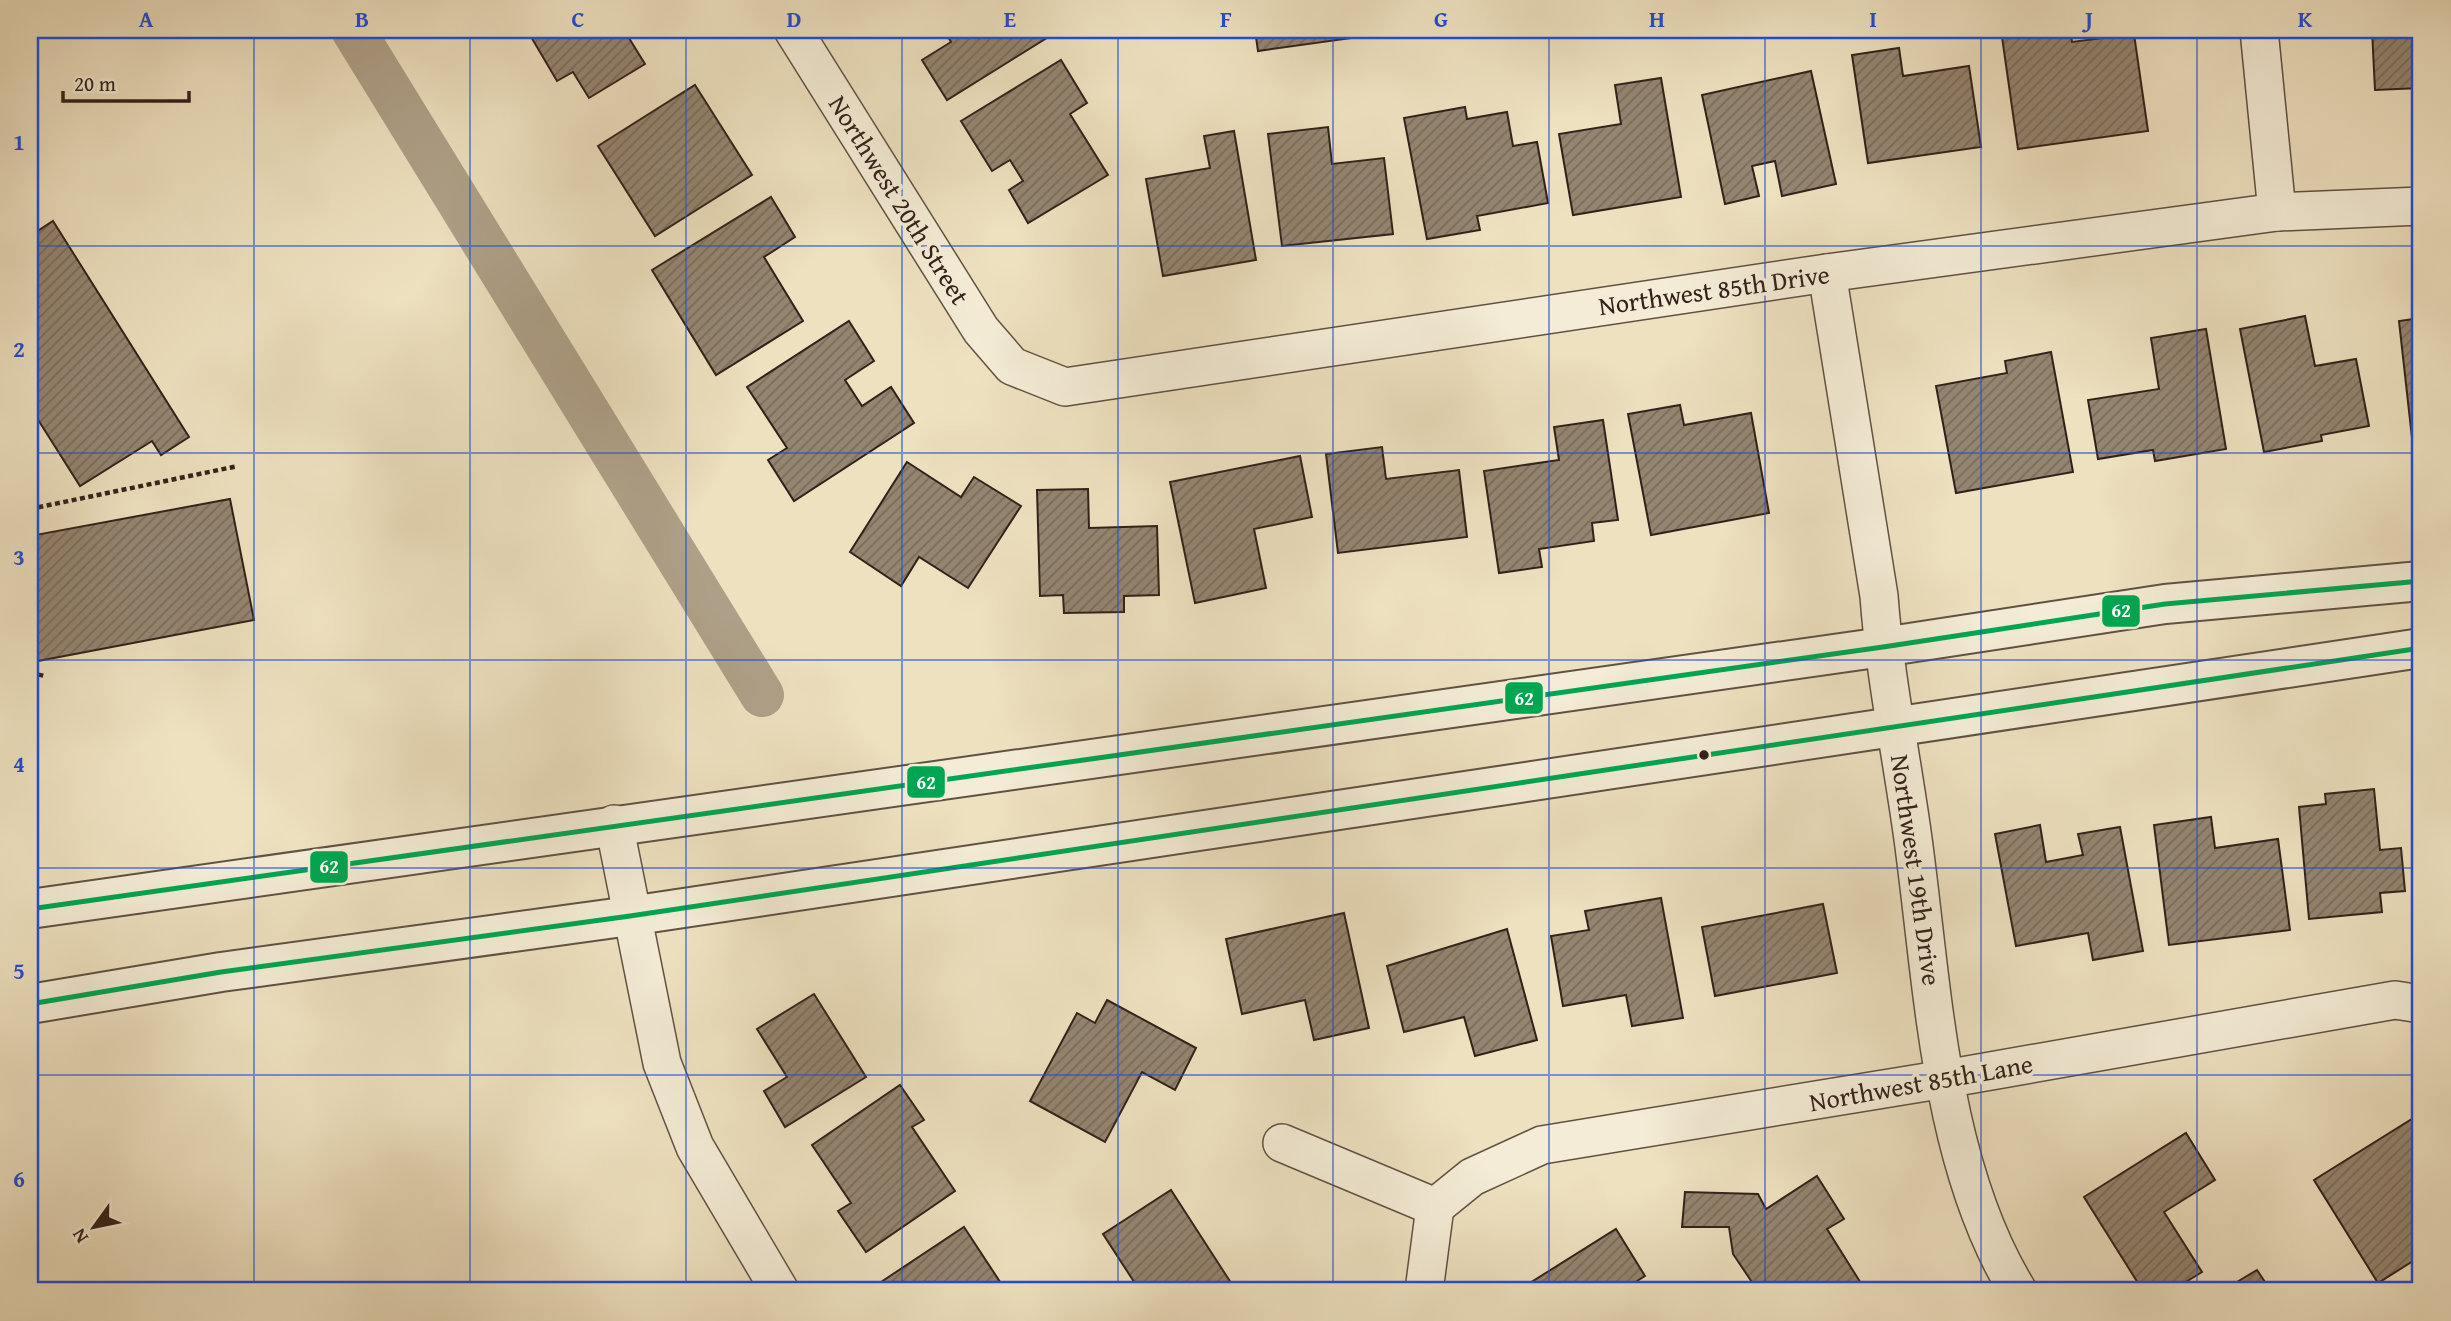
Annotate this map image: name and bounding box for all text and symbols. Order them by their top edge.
text: A [139,2,154,35]
text: B [355,2,369,35]
text: C [571,2,585,35]
text: D [787,2,802,35]
text: E [1004,2,1016,35]
text: F [1220,2,1232,35]
text: G [1434,2,1448,35]
text: H [1649,2,1665,35]
text: I [1869,2,1877,35]
text: J [2081,2,2093,35]
text: K [2298,2,2313,35]
scale bar [63,60,189,104]
text: 20 m [74,68,116,99]
street label: Northwest 20th Street [819,87,980,312]
text: 1 [13,125,25,158]
street label: Northwest 85th Drive [1596,254,1832,325]
text: 2 [13,332,25,365]
text: 3 [13,540,25,573]
line badge: 62 [2101,594,2141,628]
text: 62 [2111,596,2131,624]
line badge: 62 [1504,681,1544,715]
text: 62 [1514,684,1534,712]
text: 4 [13,747,25,780]
unlabelled marker [1697,748,1711,762]
street label: Northwest 19th Drive [1881,752,1952,988]
line badge: 62 [906,765,946,799]
text: 62 [916,768,936,796]
line badge: 62 [309,850,349,884]
text: 62 [319,852,339,880]
text: 5 [13,954,25,987]
street label: Northwest 85th Lane [1806,1044,2036,1121]
text: 6 [13,1162,25,1195]
north arrow [60,1192,130,1262]
text: N [64,1223,95,1249]

